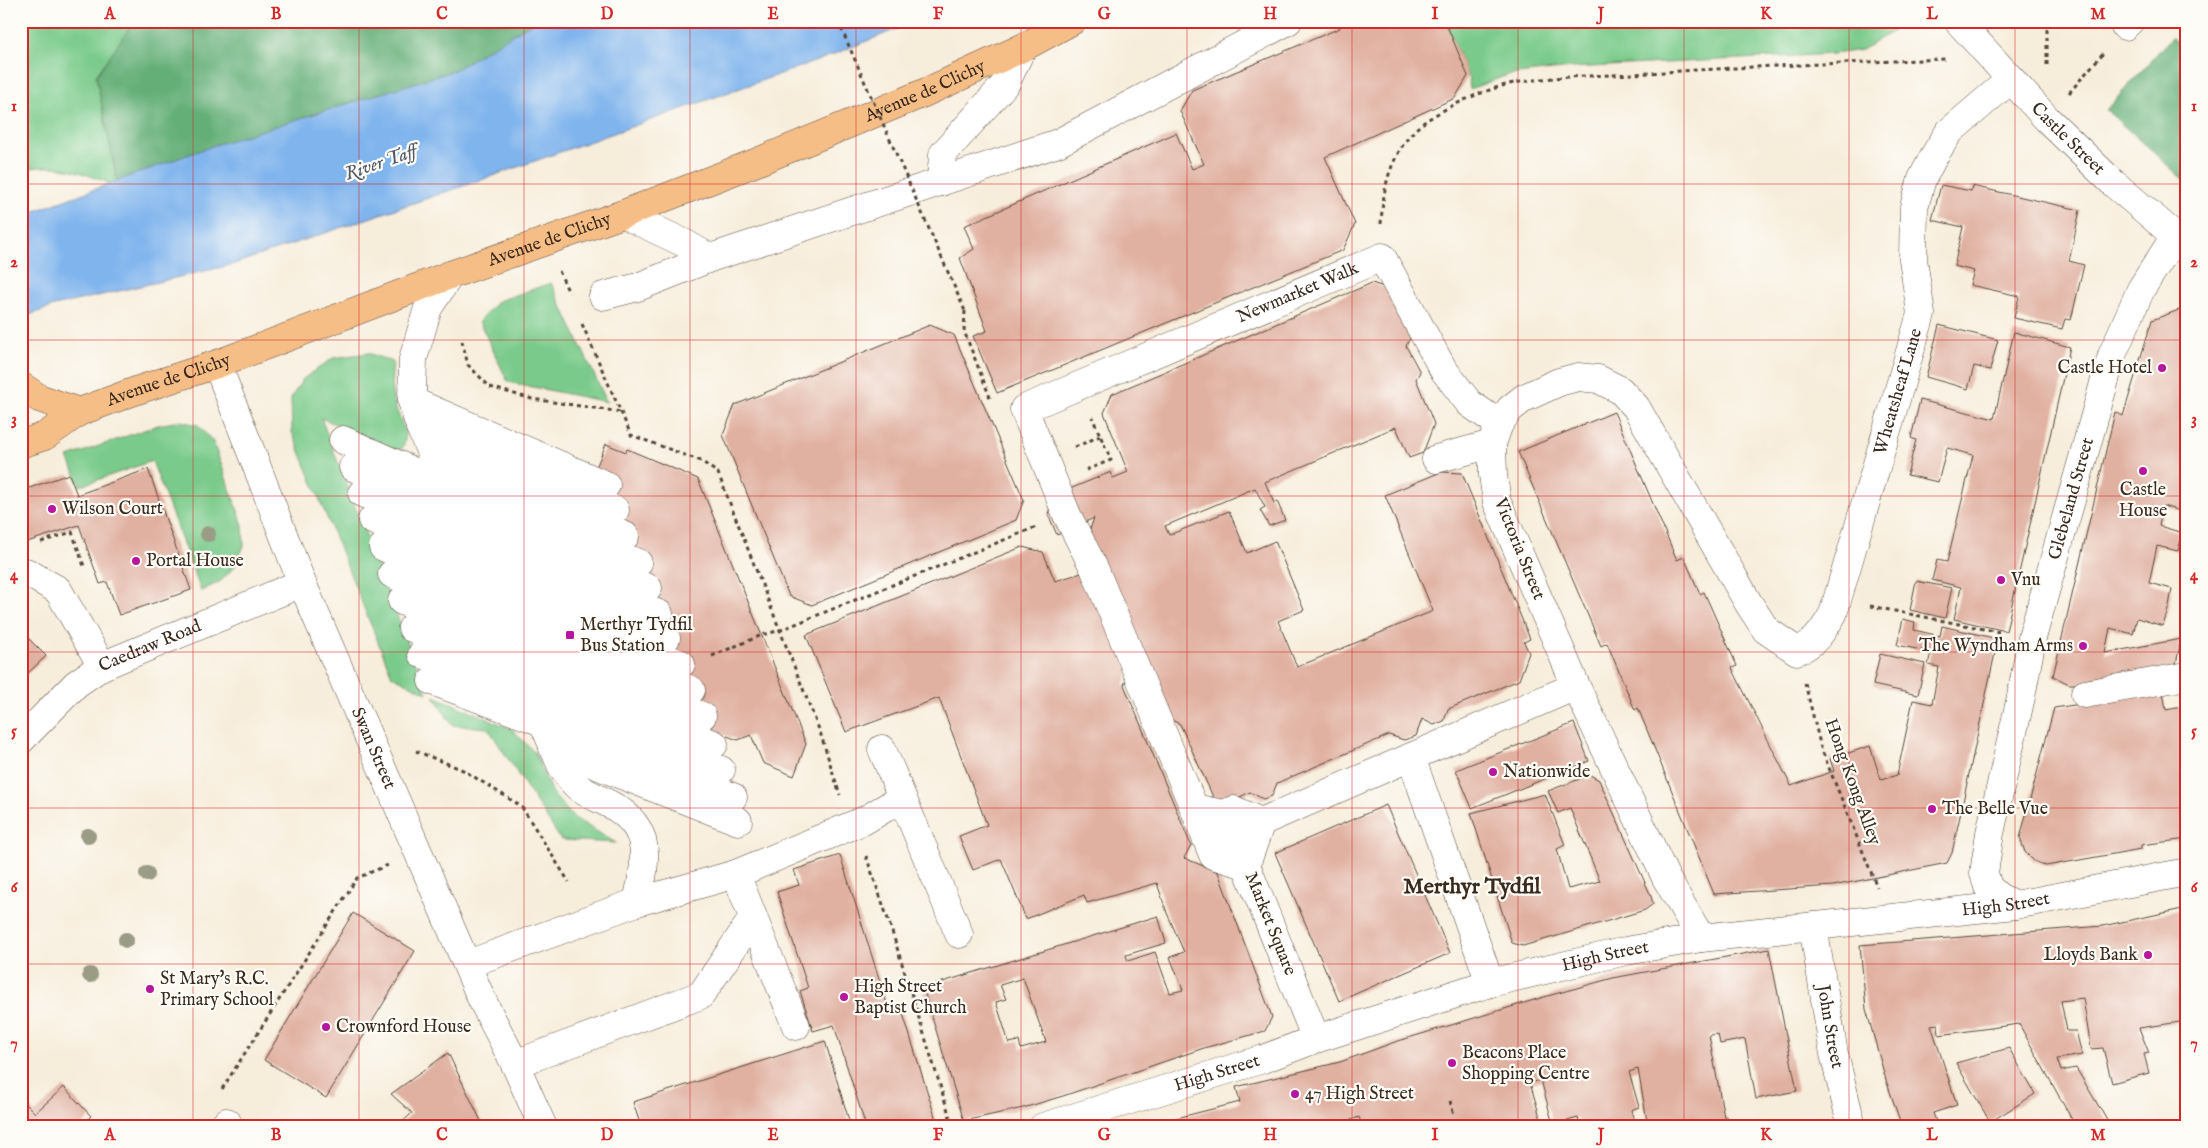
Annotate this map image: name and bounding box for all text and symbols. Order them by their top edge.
text: A [104,5,117,25]
text: B [271,5,282,25]
text: C [436,5,448,25]
text: D [601,5,614,25]
text: E [767,5,779,25]
text: F [933,5,944,25]
text: G [1098,5,1111,25]
text: H [1263,5,1277,25]
text: I [1432,5,1439,25]
text: J [1596,5,1605,25]
text: K [1760,5,1773,25]
text: L [1926,5,1938,25]
text: M [2090,5,2106,25]
street label: Avenue de Clichy [860,55,989,128]
text: 1 [11,97,17,117]
street label: Castle Street [2026,97,2110,180]
text: 1 [2191,97,2197,117]
water label: River Taff [342,138,424,187]
street label: Avenue de Clichy [484,208,614,273]
text: 2 [10,253,18,273]
text: 2 [2190,253,2198,273]
street label: Newmarket Walk [1233,257,1362,329]
street label: Wheatsheaf Lane [1869,326,1928,457]
street label: Avenue de Clichy [103,348,234,412]
place label: Castle Hotel [2058,357,2152,380]
marker: Castle Hotel [2156,362,2168,374]
text: 3 [11,410,17,430]
text: 3 [2191,410,2197,430]
street label: Glebeland Street [2043,435,2100,562]
marker: Castle House [2137,465,2149,477]
place label: Castle House [2119,479,2167,523]
street label: Victoria Street [1488,494,1550,603]
place label: Wilson Court [62,498,163,521]
marker: Wilson Court [46,503,58,515]
place label: Portal House [146,550,244,573]
marker: Portal House [130,555,142,567]
text: 4 [10,566,19,586]
text: 4 [2190,566,2199,586]
place label: Vnu [2010,569,2041,592]
marker: Vnu [1995,574,2007,586]
street label: Caedraw Road [95,614,205,678]
place label: Merthyr Tydfil Bus Station [580,614,692,658]
marker: Merthyr Tydfil Bus Station [564,629,576,641]
place label: The Wyndham Arms [1919,635,2073,658]
marker: The Wyndham Arms [2077,640,2089,652]
street label: Swan Street [346,704,401,793]
street label: Hong Kong Alley [1818,716,1886,849]
text: 5 [11,722,17,742]
text: 5 [2191,722,2197,742]
place label: Nationwide [1503,761,1590,784]
marker: Nationwide [1487,766,1499,778]
place label: The Belle Vue [1942,798,2048,821]
marker: The Belle Vue [1926,803,1938,815]
street label: Market Square [1239,869,1301,979]
district label: Merthyr Tydfil [1403,873,1542,901]
text: 6 [11,878,19,898]
text: 6 [2191,878,2199,898]
street label: High Street [1961,887,2051,922]
street label: High Street [1560,936,1650,977]
place label: Lloyds Bank [2044,944,2138,967]
marker: Lloyds Bank [2142,949,2154,961]
place label: St Mary's R.C. Primary School [160,968,274,1012]
place label: High Street Baptist Church [854,976,967,1020]
street label: John Street [1811,981,1849,1071]
marker: St Mary's R.C. Primary School [144,983,156,995]
marker: High Street Baptist Church [838,991,850,1003]
place label: Crownford House [336,1016,471,1039]
marker: Crownford House [320,1021,332,1033]
text: 7 [10,1034,18,1054]
text: 7 [2190,1034,2198,1054]
place label: Beacons Place Shopping Centre [1462,1042,1590,1086]
street label: High Street [1171,1049,1262,1097]
marker: Beacons Place Shopping Centre [1446,1057,1458,1069]
place label: 47 High Street [1305,1083,1414,1106]
marker: 47 High Street [1289,1088,1301,1100]
text: A [104,1126,117,1146]
text: B [271,1126,282,1146]
text: C [436,1126,448,1146]
text: D [601,1126,614,1146]
text: E [767,1126,779,1146]
text: F [933,1126,944,1146]
text: G [1098,1126,1111,1146]
text: H [1263,1126,1277,1146]
text: I [1432,1126,1439,1146]
text: J [1596,1126,1605,1146]
text: K [1760,1126,1773,1146]
text: L [1926,1126,1938,1146]
text: M [2090,1126,2106,1146]

